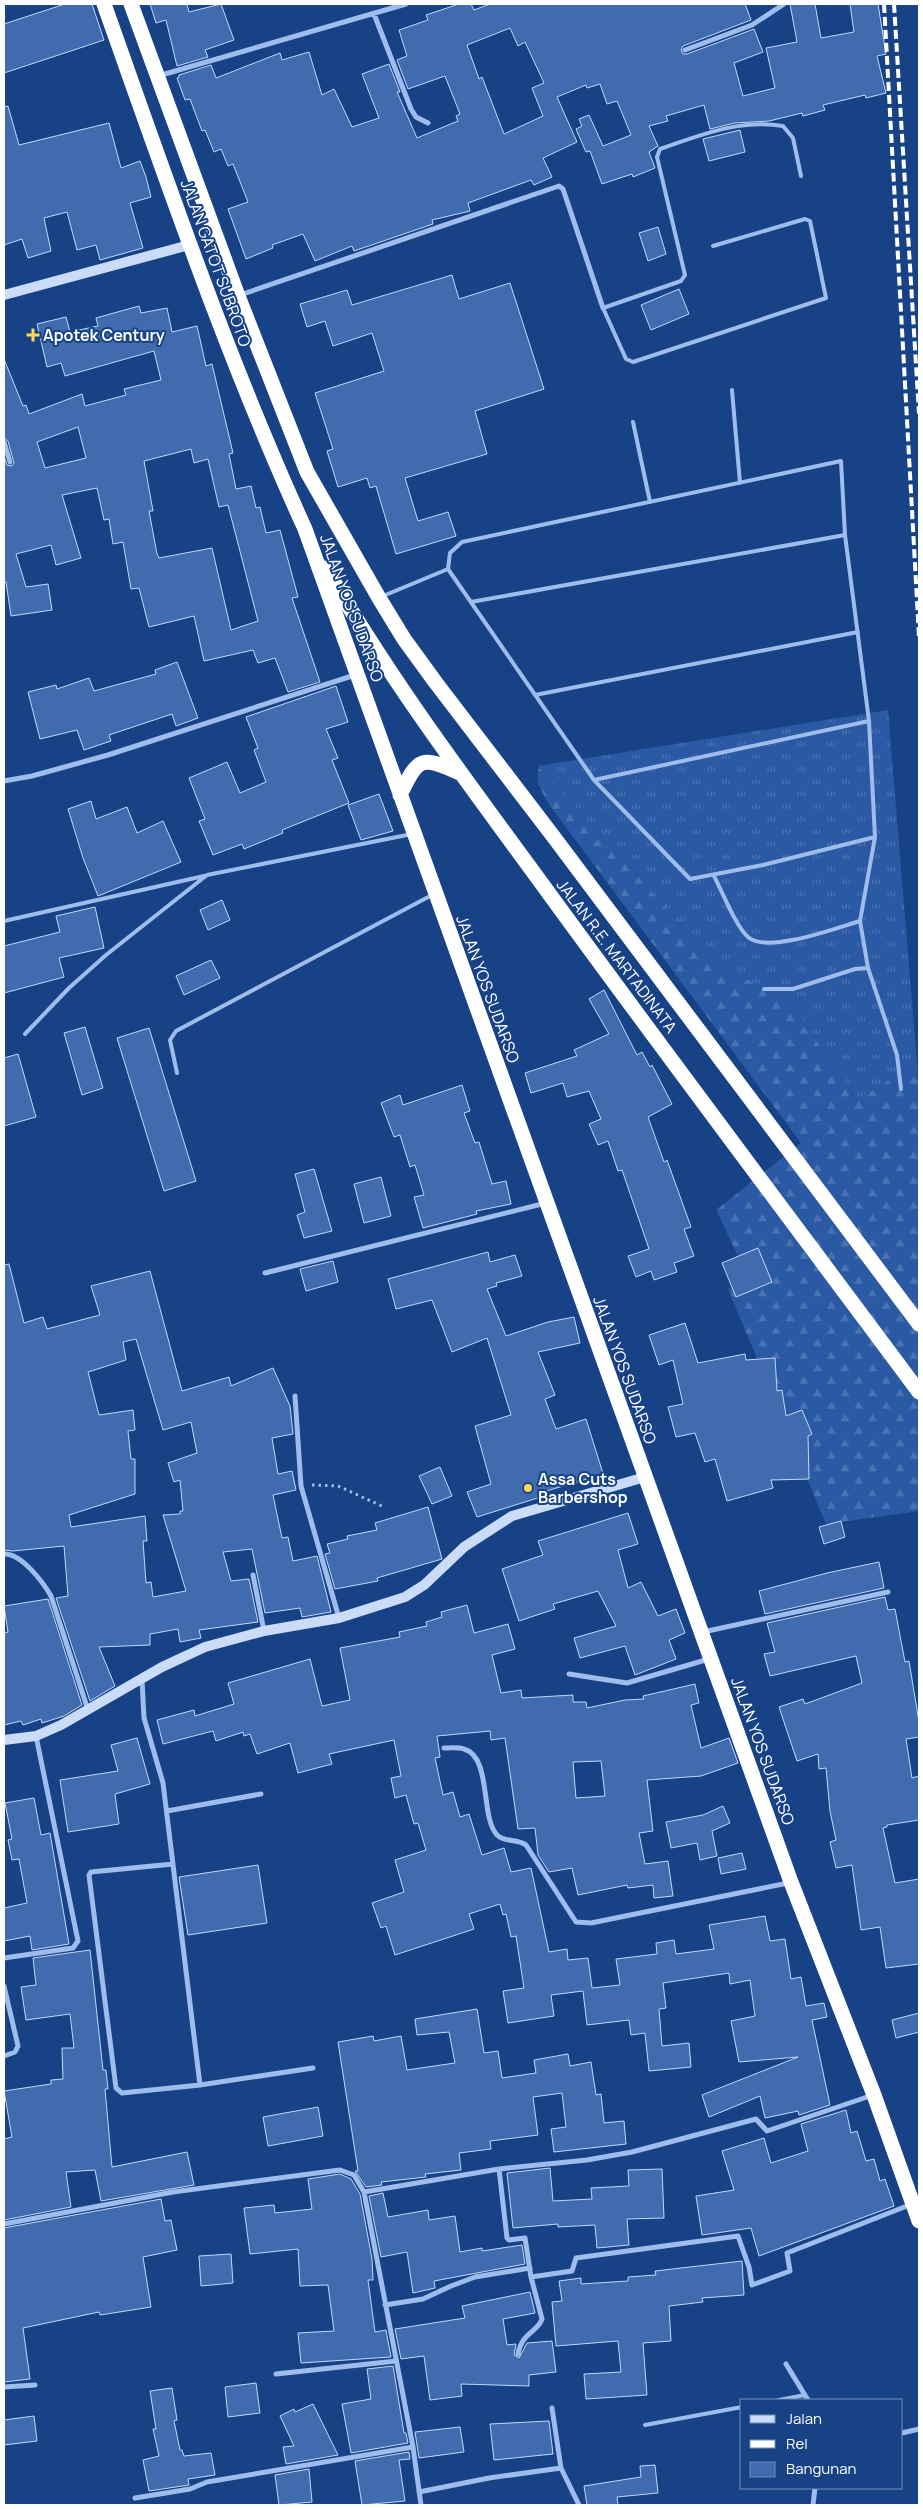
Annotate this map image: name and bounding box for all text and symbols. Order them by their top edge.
street label: JALAN GATOT SUBROTO [176,176,257,350]
place label: Apotek Century [43,324,165,346]
marker: Apotek Century [27,329,39,341]
street label: JALAN YOS SUDARSO [315,531,389,685]
street label: JALAN R.E. MARTADINATA [552,875,682,1037]
street label: JALAN YOS SUDARSO [451,912,525,1066]
street label: JALAN YOS SUDARSO [588,1293,662,1447]
place label: Assa Cuts Barbershop [538,1468,628,1508]
marker: Assa Cuts Barbershop [522,1482,534,1494]
street label: JALAN YOS SUDARSO [726,1674,800,1828]
legend [740,2399,903,2489]
text: Jalan [786,2408,822,2429]
text: Rel [786,2433,808,2454]
text: Bangunan [786,2458,856,2479]

